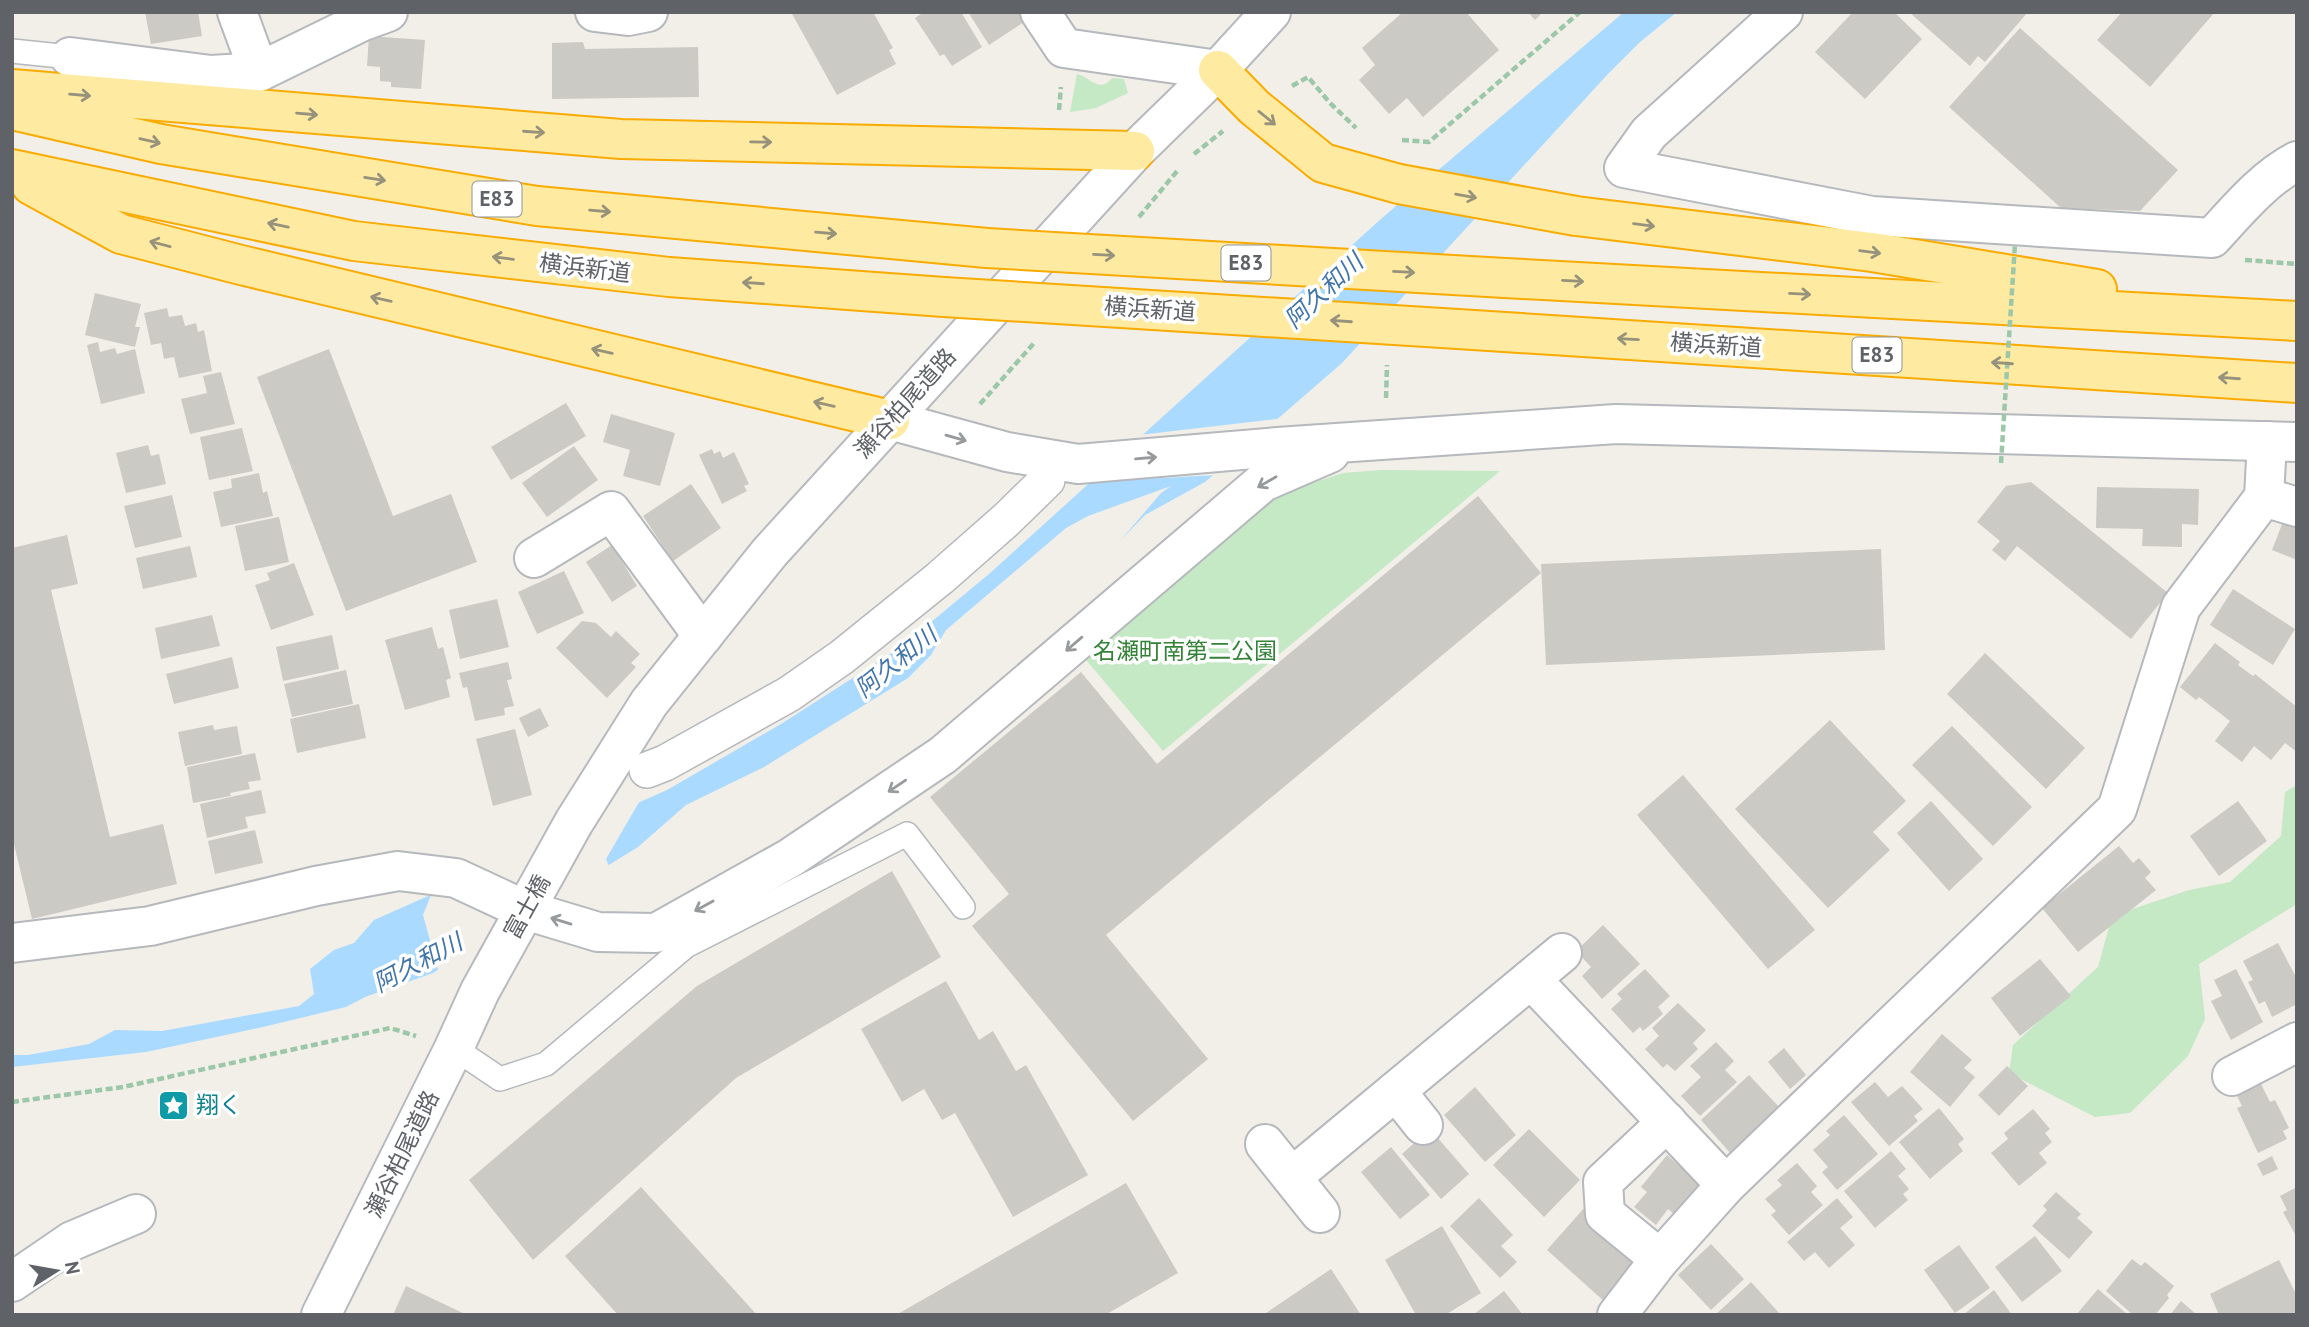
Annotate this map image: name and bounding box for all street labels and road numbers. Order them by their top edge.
road number: E83 [472,182,522,216]
road number: E83 [1222,246,1270,280]
street label: 横浜新道 [538,248,632,288]
street label: 横浜新道 [1103,291,1197,326]
street label: 横浜新道 [1669,327,1763,362]
road number: E83 [1853,338,1902,372]
street label: 瀬谷柏尾道路 [848,342,962,464]
street label: 富士橋 [497,870,556,944]
street label: 瀬谷柏尾道路 [358,1085,445,1222]

